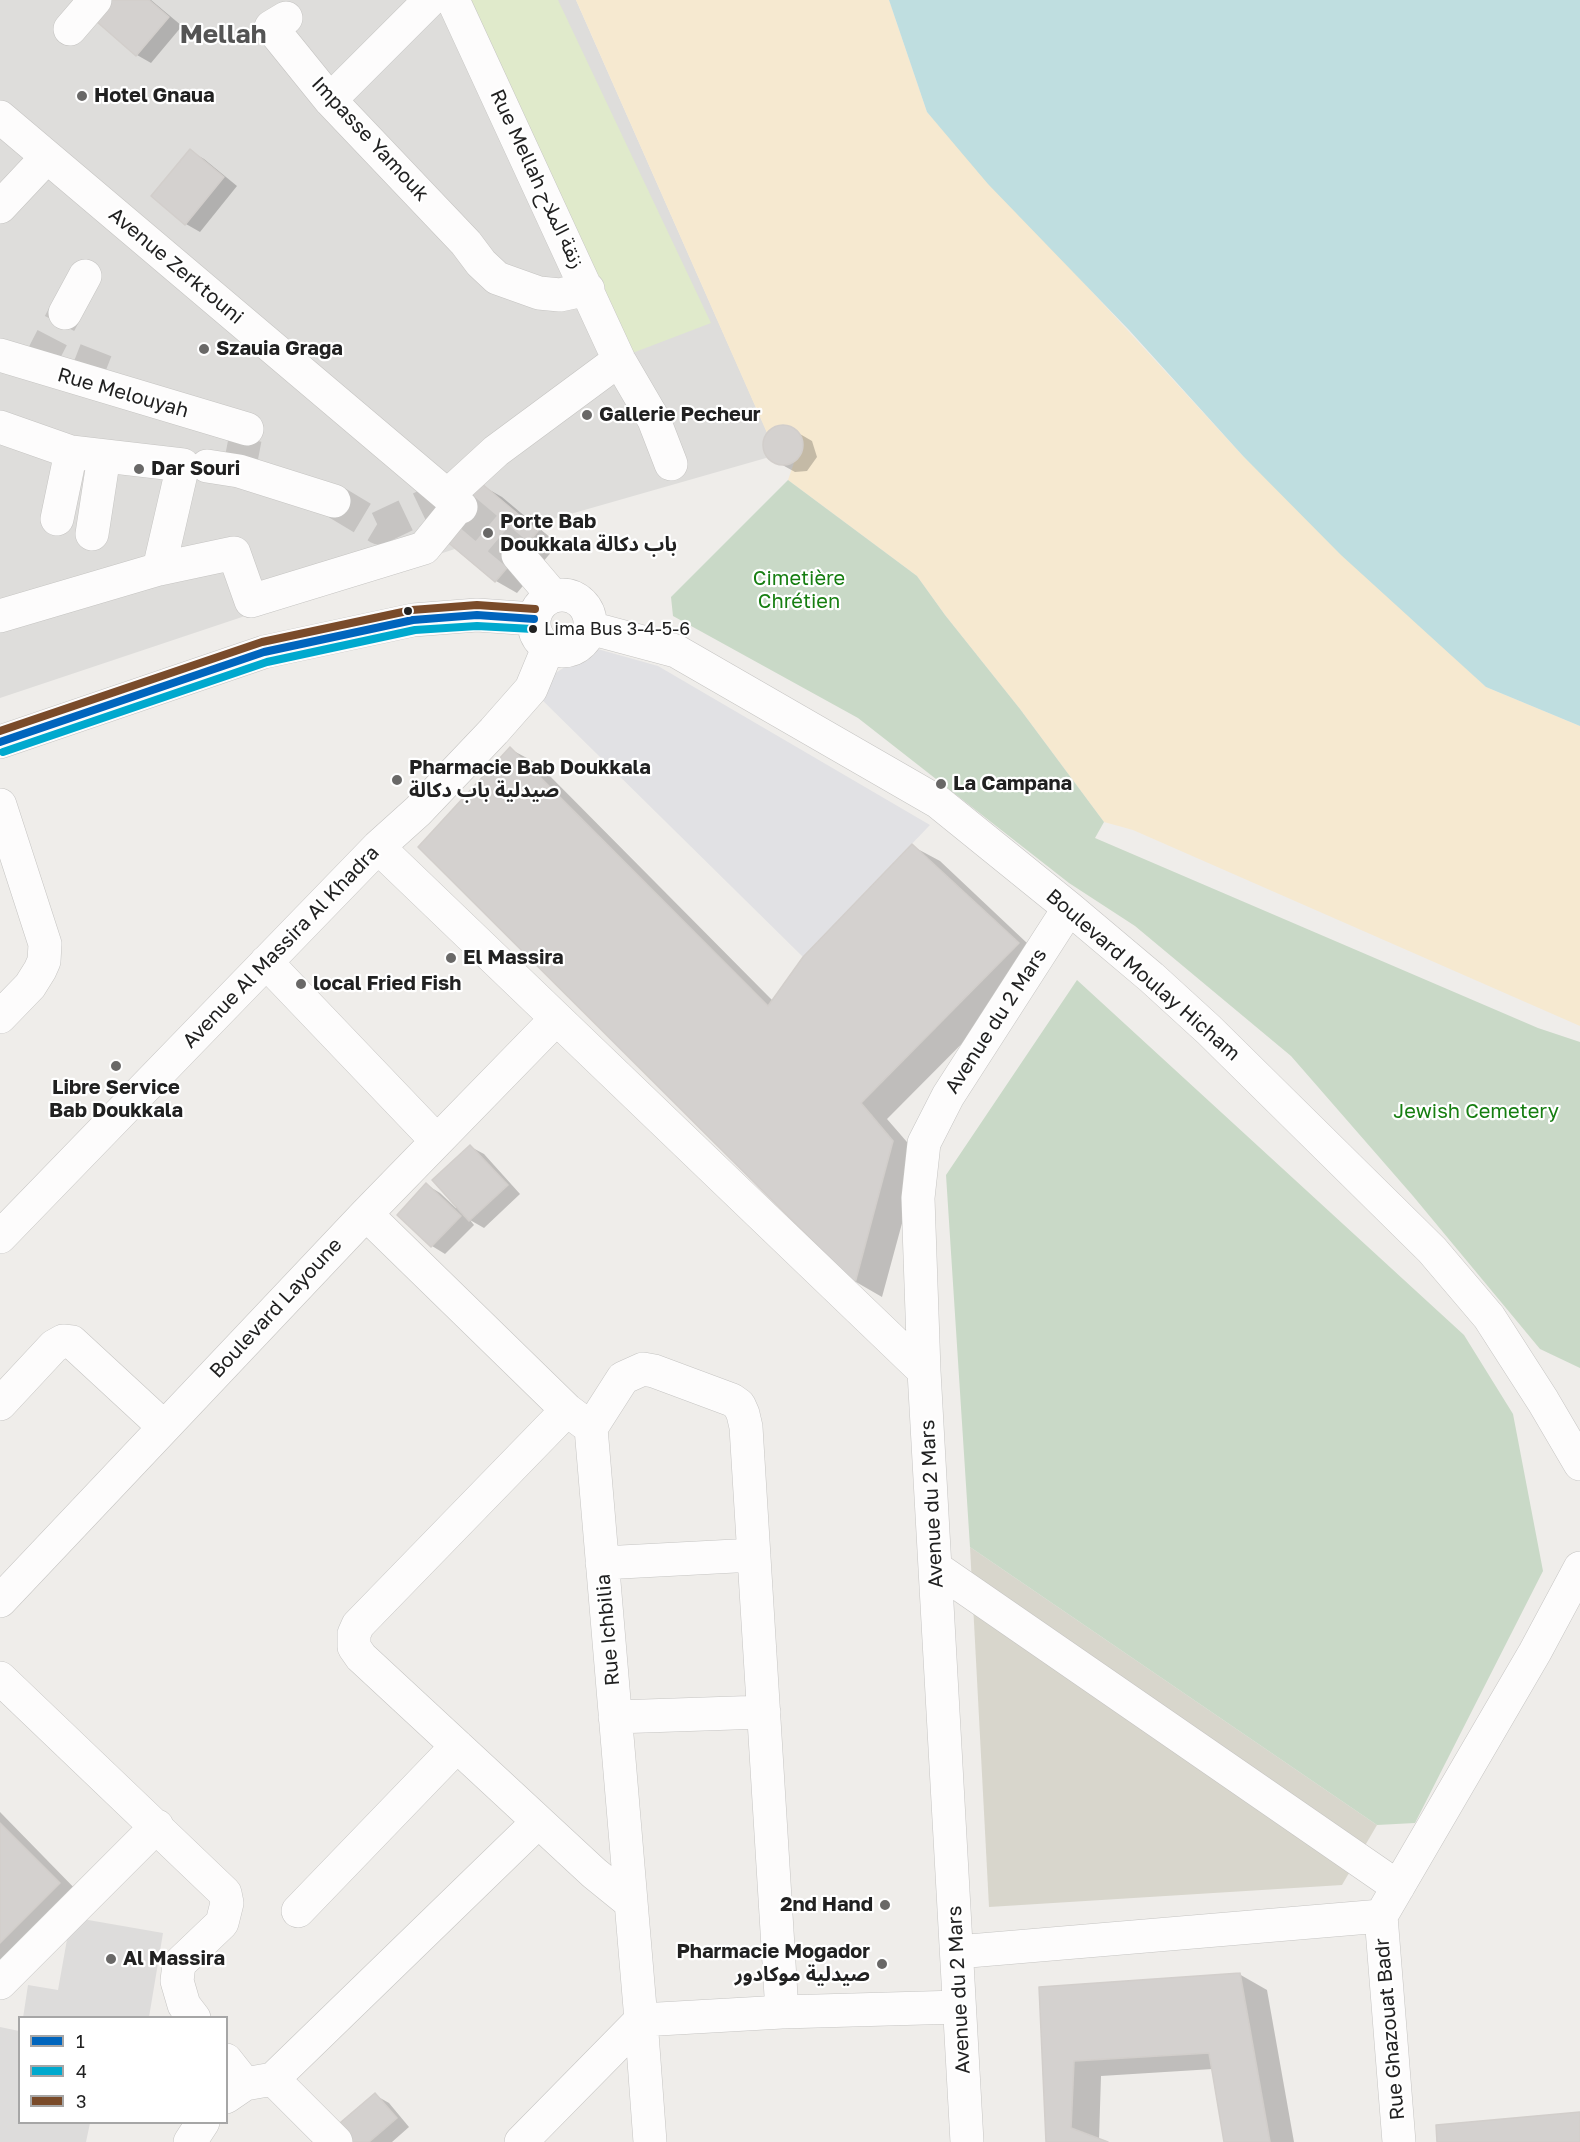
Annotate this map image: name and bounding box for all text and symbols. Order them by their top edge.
district label: Mellah [180,19,266,51]
street label: Impasse Yamouk [306,72,434,206]
place label: Hotel Gnaua [94,84,214,108]
street label: Rue Mellah زنقة الملاح [485,86,589,272]
marker: Hotel Gnaua [75,89,89,103]
street label: Avenue Zerktouni [104,203,248,329]
place label: Szauia Graga [216,337,343,361]
marker: Szauia Graga [197,342,211,356]
street label: Rue Melouyah [55,363,191,423]
place label: Gallerie Pecheur [599,403,761,427]
marker: Gallerie Pecheur [580,408,594,422]
place label: Dar Souri [151,457,240,481]
marker: Dar Souri [132,462,146,476]
place label: Porte Bab Doukkala باب دكالة [500,510,677,557]
marker: Porte Bab Doukkala باب دكالة [481,526,495,540]
park label: Cimetière Chrétien [753,567,845,614]
unlabelled marker [402,605,414,617]
place label: Lima Bus 3-4-5-6 [544,618,690,640]
marker: Lima Bus 3-4-5-6 [527,623,539,635]
place label: Pharmacie Bab Doukkala صيدلية باب دكالة [409,756,651,803]
place label: La Campana [953,772,1072,796]
marker: Pharmacie Bab Doukkala صيدلية باب دكالة [390,773,404,787]
marker: La Campana [934,777,948,791]
street label: Avenue Al Massira Al Khadra [178,841,384,1053]
street label: Boulevard Moulay Hicham [1041,884,1245,1066]
street label: Avenue du 2 Mars [940,944,1052,1098]
place label: El Massira [463,946,564,970]
marker: El Massira [444,951,458,965]
place label: local Fried Fish [313,972,461,996]
marker: local Fried Fish [294,977,308,991]
marker: Libre Service Bab Doukkala [109,1059,123,1073]
place label: Libre Service Bab Doukkala [49,1076,183,1123]
park label: Jewish Cemetery [1393,1100,1559,1124]
street label: Boulevard Layoune [205,1233,347,1383]
street label: Avenue du 2 Mars [916,1419,948,1589]
street label: Rue Ichbilia [591,1573,625,1687]
place label: 2nd Hand [780,1893,873,1917]
marker: 2nd Hand [878,1898,892,1912]
street label: Avenue du 2 Mars [943,1905,975,2075]
street label: Rue Ghazouat Badr [1370,1937,1410,2121]
place label: Pharmacie Mogador صيدلية موكادور [676,1940,870,1987]
place label: Al Massira [123,1947,225,1971]
marker: Al Massira [104,1952,118,1966]
marker: Pharmacie Mogador صيدلية موكادور [875,1957,889,1971]
legend [18,2016,228,2124]
text: 1 [76,2030,85,2052]
text: 4 [76,2060,87,2082]
text: 3 [76,2090,87,2112]

